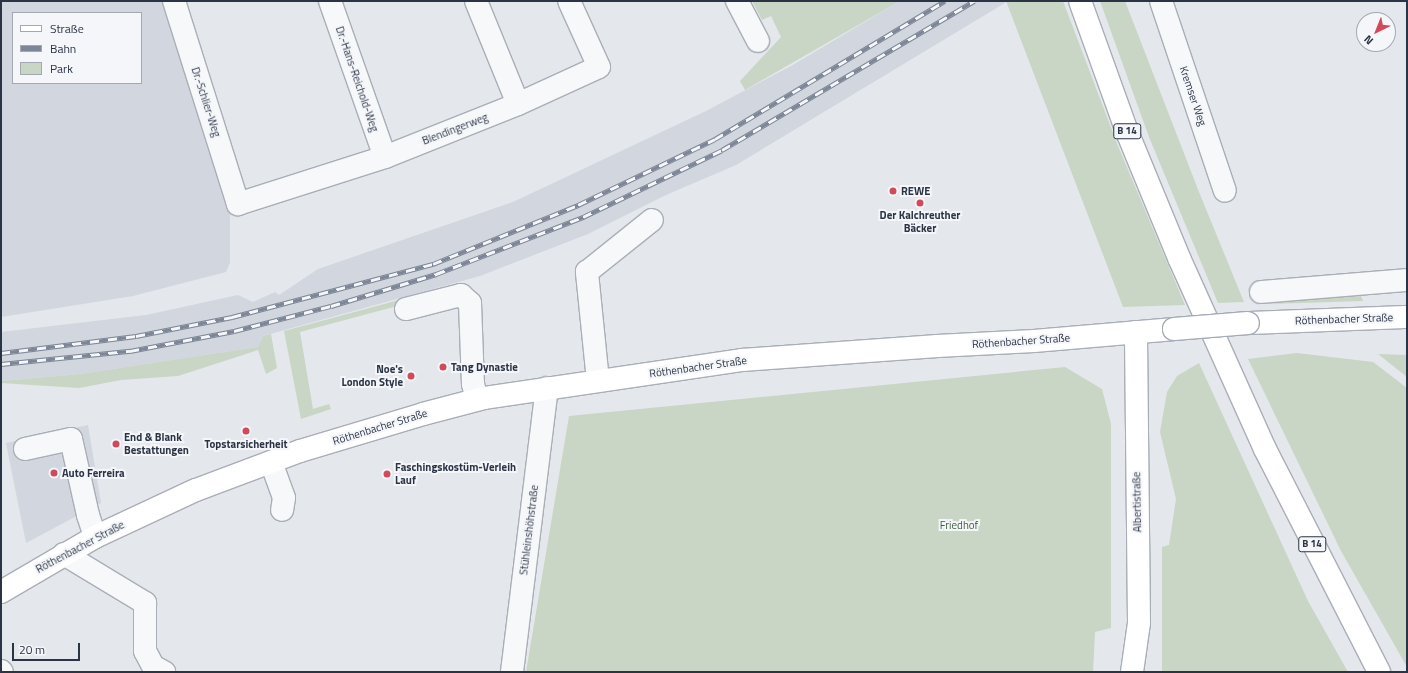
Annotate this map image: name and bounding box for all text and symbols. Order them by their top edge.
legend [12,12,142,84]
north arrow [1356,12,1396,52]
text: Straße [50,19,84,38]
street label: Dr.-Hans-Reichold-Weg [333,25,381,133]
text: N [1360,32,1377,48]
text: Bahn [50,39,76,58]
text: Park [50,59,73,78]
street label: Kremser Weg [1177,64,1209,128]
street label: Dr.-Schlier-Weg [189,65,223,139]
street label: Blendingerweg [420,110,490,148]
road number: B 14 [1113,123,1141,139]
place label: REWE [901,184,930,198]
marker: REWE [888,186,898,196]
marker: Der Kalchreuther Bäcker [915,198,925,208]
place label: Der Kalchreuther Bäcker [880,209,960,235]
street label: Röthenbacher Straße [1295,311,1393,327]
street label: Röthenbacher Straße [971,331,1071,351]
street label: Röthenbacher Straße [648,354,748,380]
place label: Tang Dynastie [451,360,518,374]
marker: Tang Dynastie [438,362,448,372]
place label: Noe's London Style [341,363,403,389]
marker: Noe's London Style [406,371,416,381]
street label: Röthenbacher Straße [331,406,429,448]
marker: Topstarsicherheit [241,426,251,436]
place label: End & Blank Bestattungen [124,431,189,457]
place label: Topstarsicherheit [204,437,288,451]
marker: End & Blank Bestattungen [111,439,121,449]
place label: Faschingskostüm-Verleih Lauf [395,461,516,487]
place label: Auto Ferreira [62,466,125,480]
marker: Auto Ferreira [49,468,59,478]
marker: Faschingskostüm-Verleih Lauf [382,469,392,479]
street label: Albertistraße [1130,472,1144,532]
street label: Stühleinshöhstraße [517,484,541,576]
street label: Röthenbacher Straße [33,518,127,576]
park label: Friedhof [940,518,978,532]
road number: B 14 [1298,536,1326,552]
scale bar [14,635,82,661]
text: 20 m [19,640,45,659]

